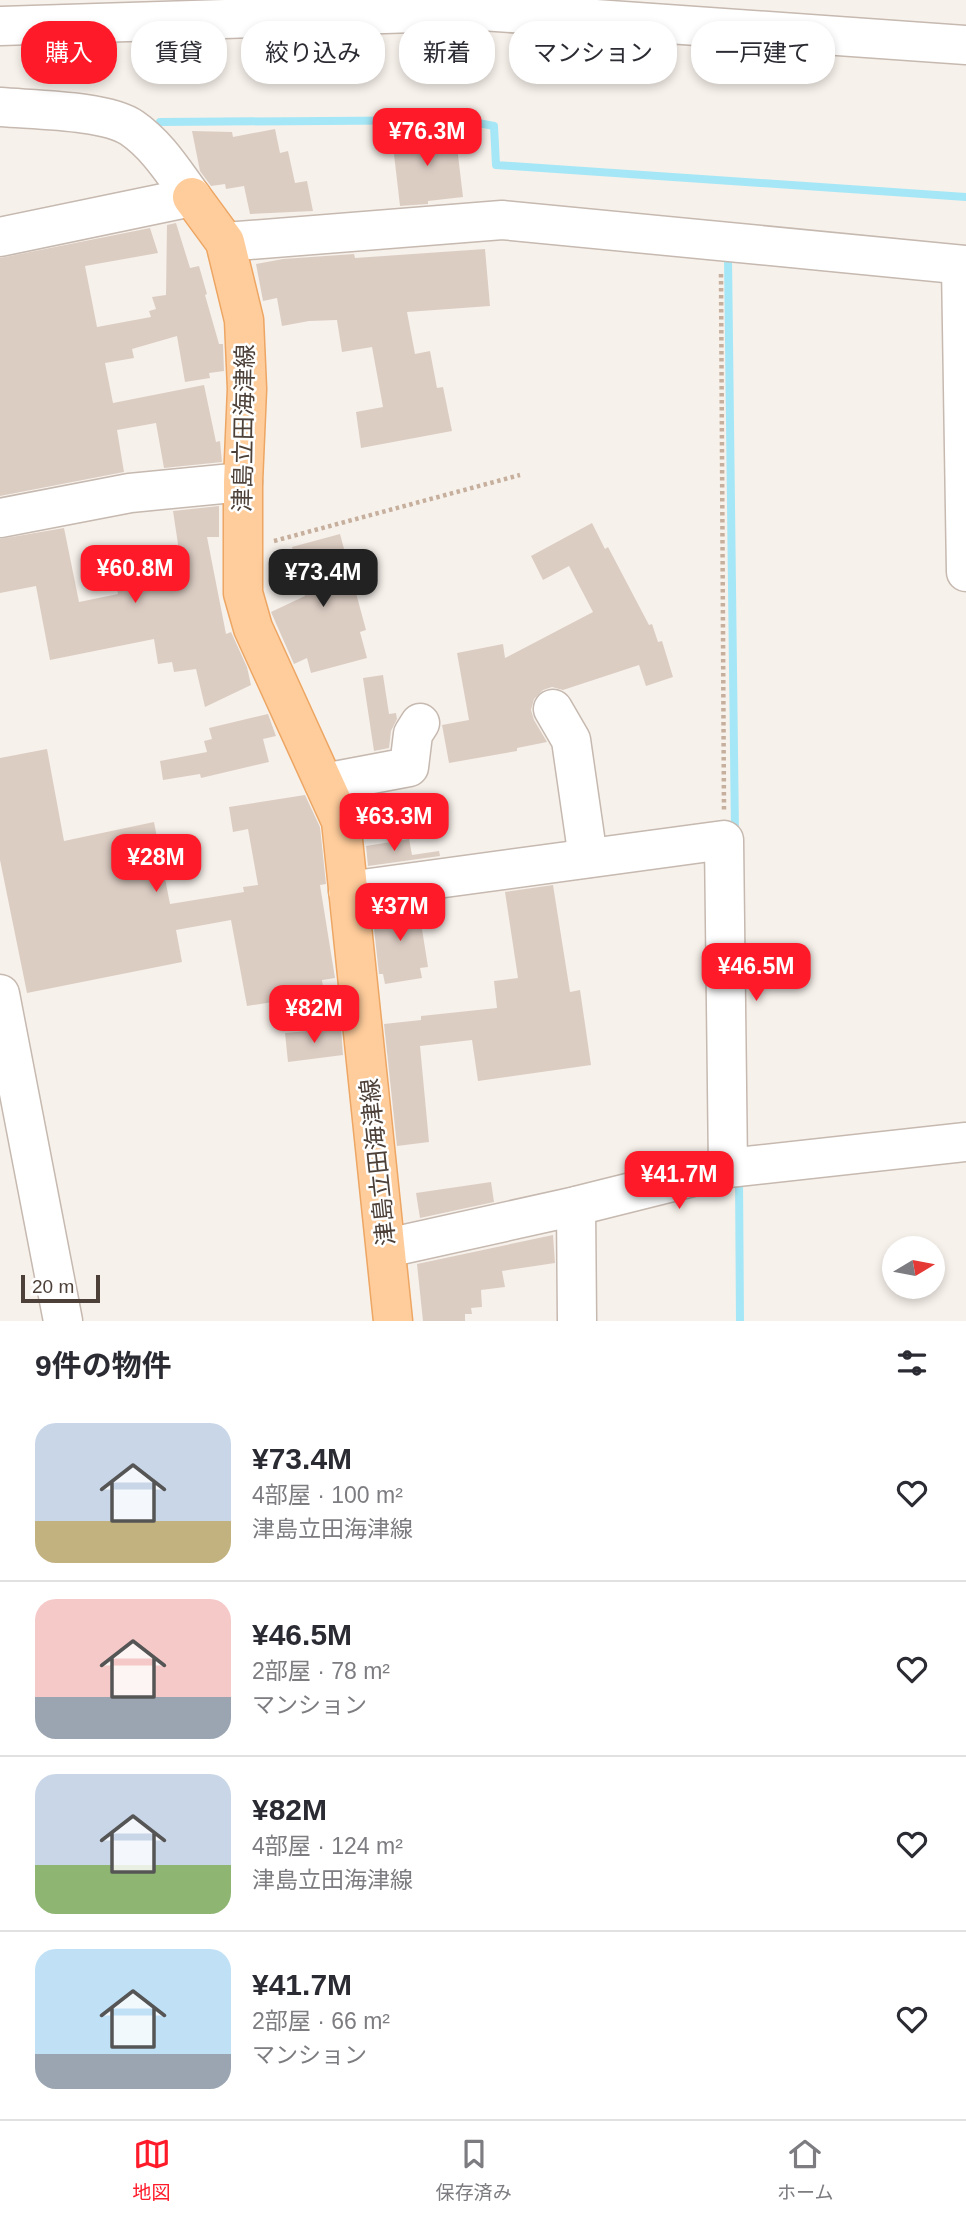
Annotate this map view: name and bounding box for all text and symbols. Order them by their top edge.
chip: 購入 [21,21,117,84]
chip: 賃貸 [131,21,227,84]
chip: 絞り込み [241,21,385,84]
chip: 新着 [399,21,495,84]
chip: マンション [509,21,677,84]
chip: 一戸建て [691,21,835,84]
pin: ¥76.3M [370,108,484,168]
text: ¥76.3M [389,118,465,144]
street label: 津島立田海津線 [229,344,258,512]
pin: ¥60.8M [78,546,192,605]
pin: ¥73.4M [266,550,380,609]
text: ¥60.8M [97,555,173,581]
text: ¥73.4M [285,559,361,585]
pin: ¥63.3M [337,794,451,853]
text: ¥63.3M [356,803,432,829]
pin: ¥28M [115,834,197,894]
text: ¥28M [127,844,185,870]
pin: ¥37M [359,884,441,943]
text: ¥37M [371,893,429,919]
pin: ¥46.5M [699,944,813,1003]
text: ¥46.5M [718,953,794,979]
pin: ¥82M [273,986,355,1045]
text: ¥82M [285,995,343,1021]
street label: 津島立田海津線 [355,1077,400,1247]
pin: ¥41.7M [622,1152,736,1211]
text: ¥41.7M [641,1161,717,1187]
north arrow [882,1236,945,1298]
map controls [882,1236,945,1299]
scale bar [21,1272,100,1304]
text: 20 m [32,1276,74,1297]
icon: filters [893,1344,931,1382]
text: 9件の物件 [35,1349,172,1382]
text: ¥73.4M [252,1442,352,1475]
icon: home [91,1451,175,1535]
icon: heart [893,1474,931,1512]
text: 4部屋 · 100 m² [252,1482,403,1508]
text: 津島立田海津線 [252,1516,413,1542]
text: ¥46.5M [252,1618,352,1651]
icon: home [91,1627,175,1711]
icon: heart [893,1650,931,1688]
text: 2部屋 · 78 m² [252,1658,390,1684]
text: マンション [252,1692,367,1718]
text: ¥82M [252,1793,327,1826]
icon: home [91,1802,175,1886]
icon: heart [893,1825,931,1863]
text: 4部屋 · 124 m² [252,1833,403,1859]
text: 津島立田海津線 [252,1867,413,1893]
text: ¥41.7M [252,1968,352,2001]
icon: home [91,1977,175,2061]
icon: heart [893,2000,931,2038]
text: 2部屋 · 66 m² [252,2008,390,2034]
text: マンション [252,2042,367,2068]
tab: 地図 [133,2135,171,2204]
tab: 保存済み [436,2135,512,2204]
tab: ホーム [777,2135,833,2204]

